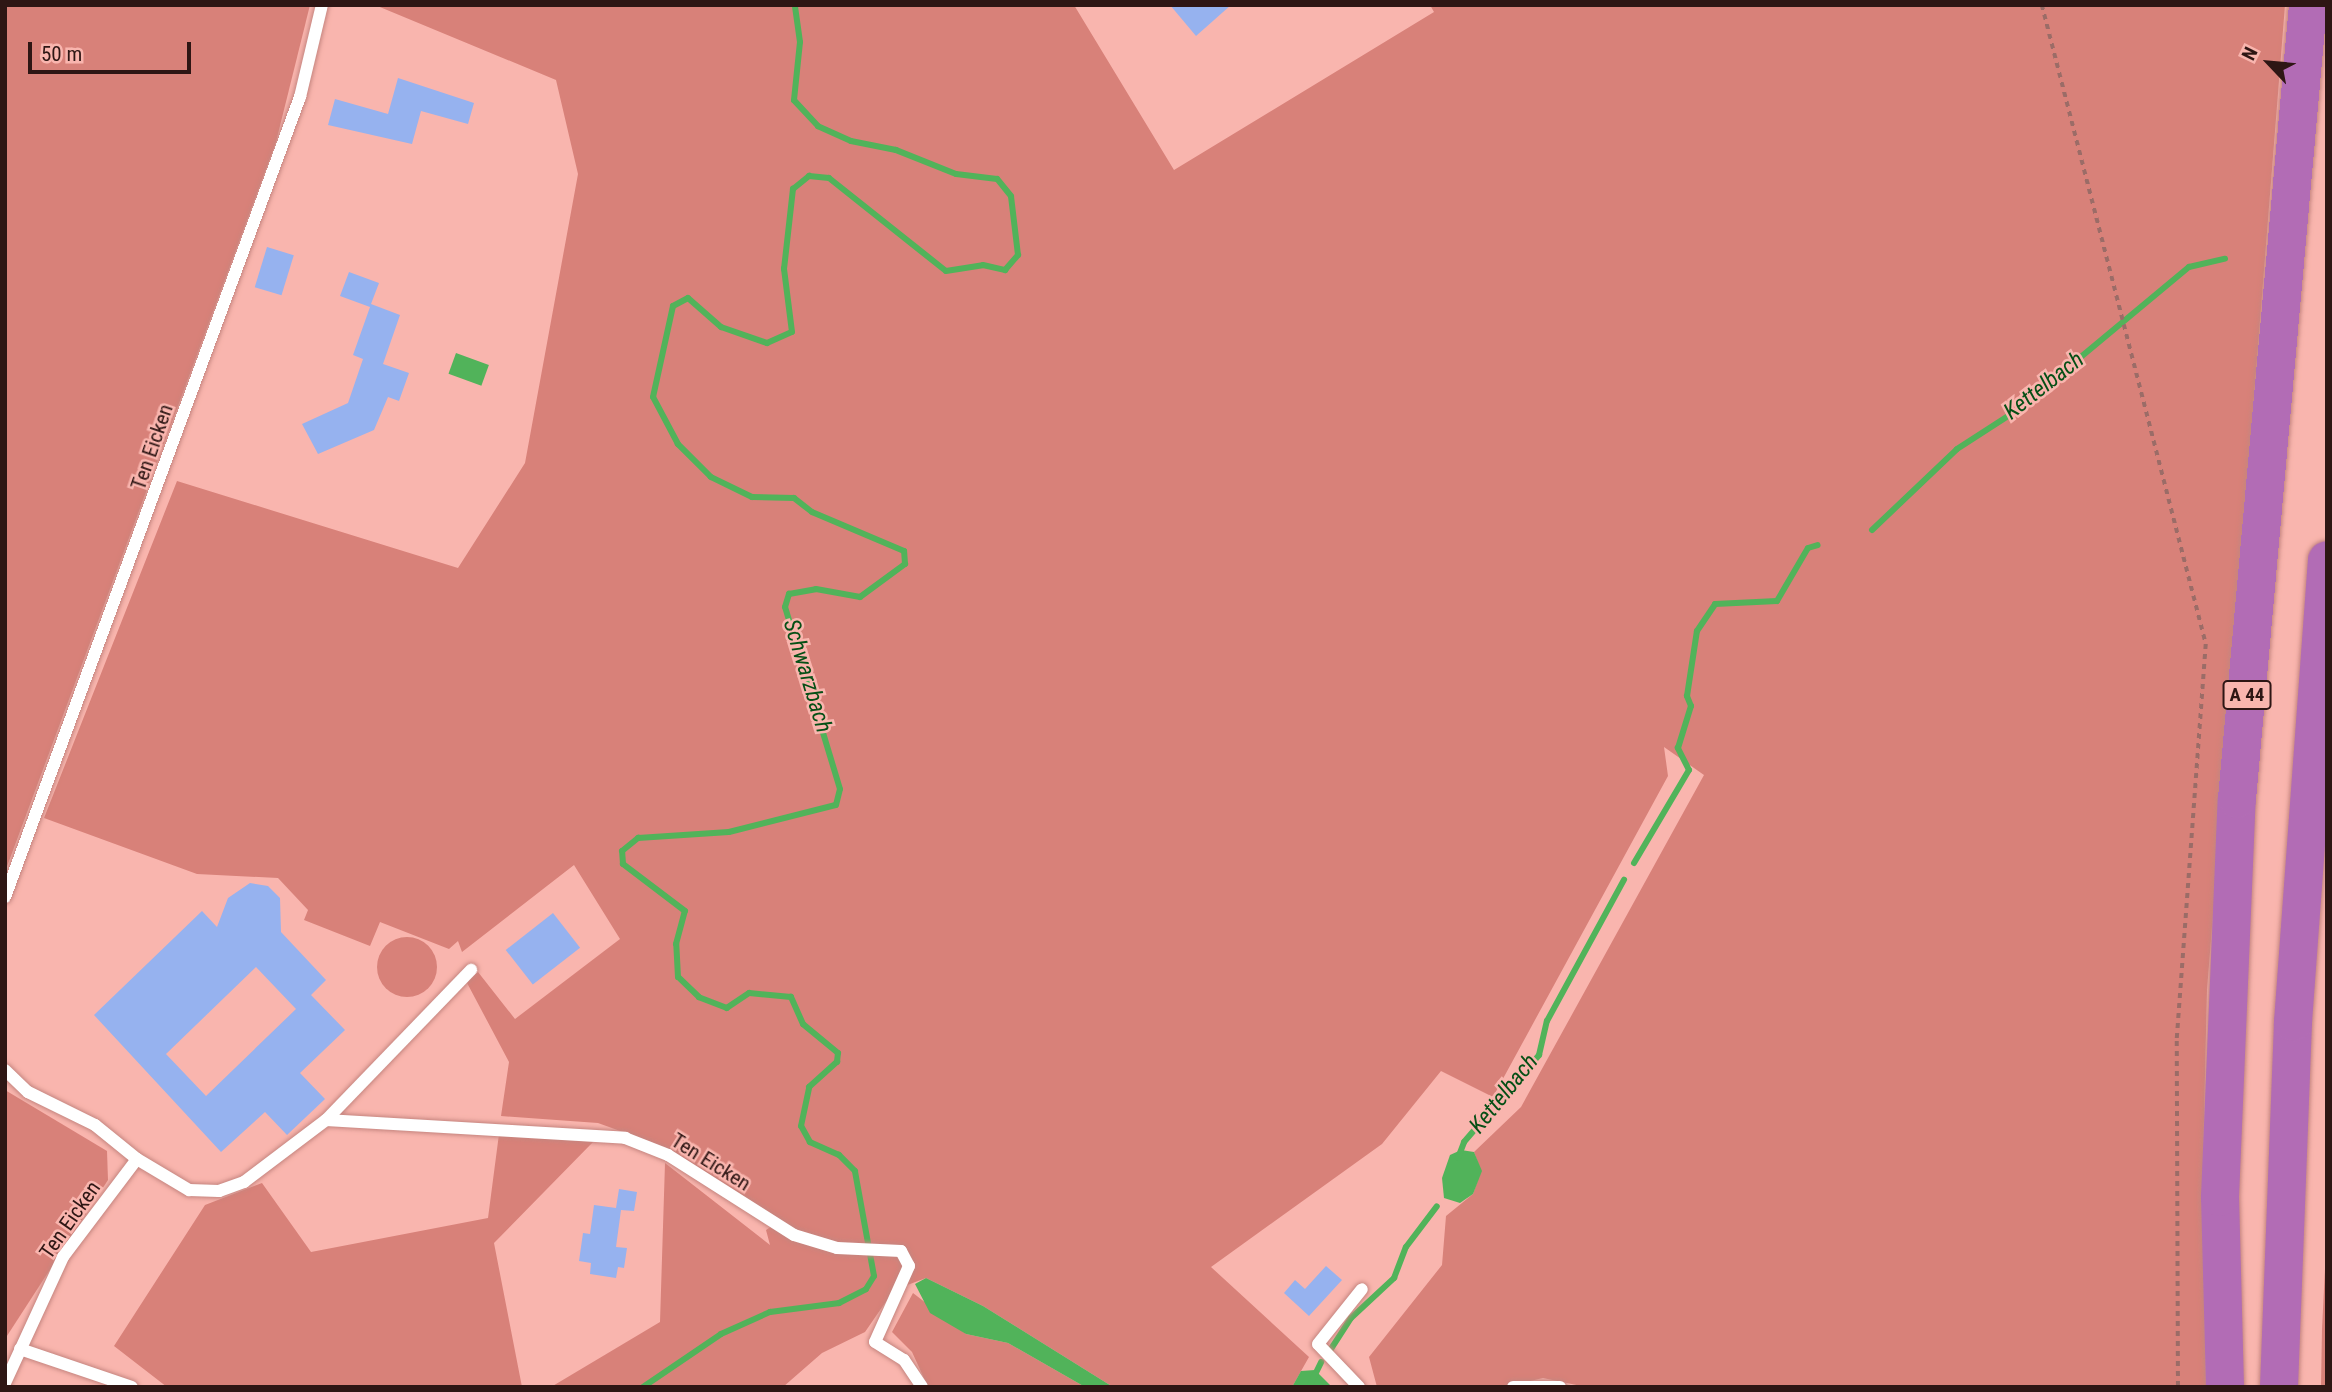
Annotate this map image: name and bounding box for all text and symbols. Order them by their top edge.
scale bar [32,28,194,72]
north arrow [2234,28,2304,98]
text: 50 m [41,42,82,66]
text: N [2237,43,2263,64]
water label: Kettelbach [1999,346,2089,426]
street label: Ten Eicken [126,401,178,493]
water label: Schwarzbach [777,616,837,736]
road number: A 44 [2222,680,2272,710]
water label: Kettelbach [1464,1049,1544,1139]
street label: Ten Eicken [667,1128,755,1196]
street label: Ten Eicken [34,1176,106,1264]

